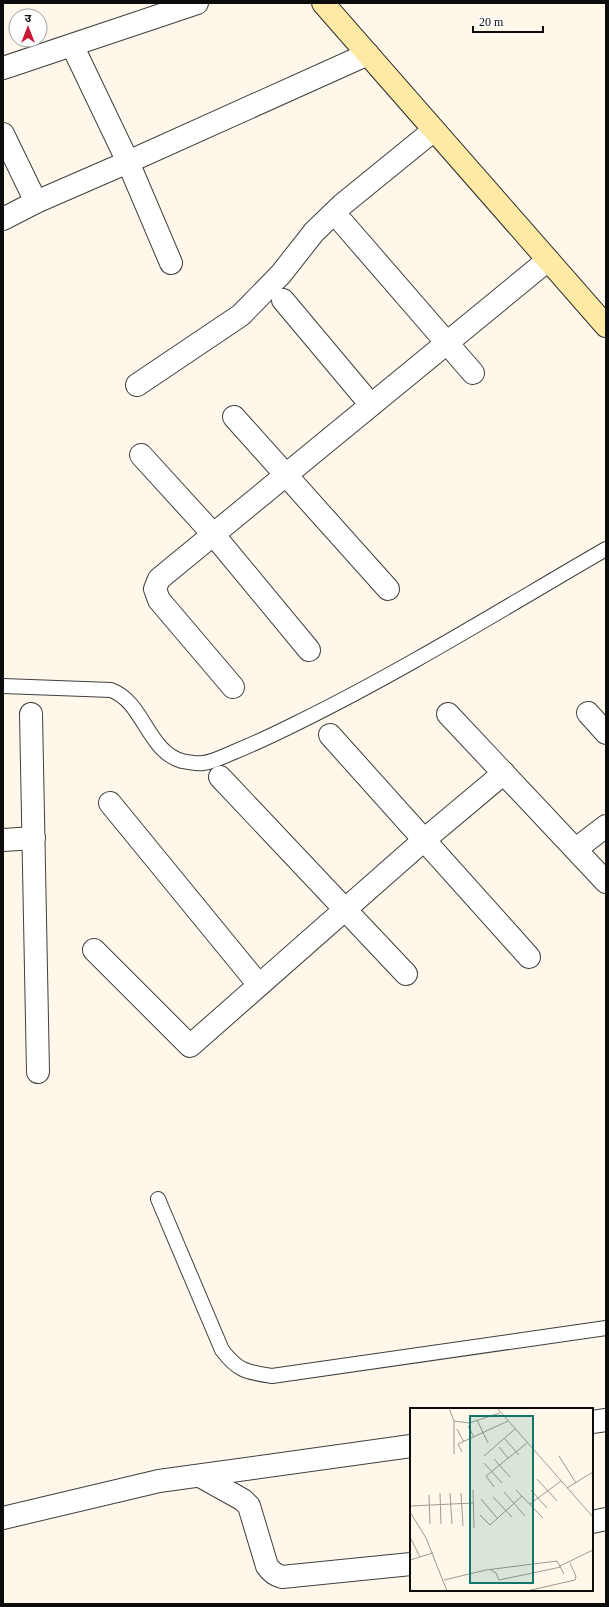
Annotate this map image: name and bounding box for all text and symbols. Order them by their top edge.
north arrow [8,8,48,48]
scale bar [473,8,543,34]
text: उ [25,12,32,24]
text: 20 m [479,15,504,29]
inset map [410,1408,593,1591]

